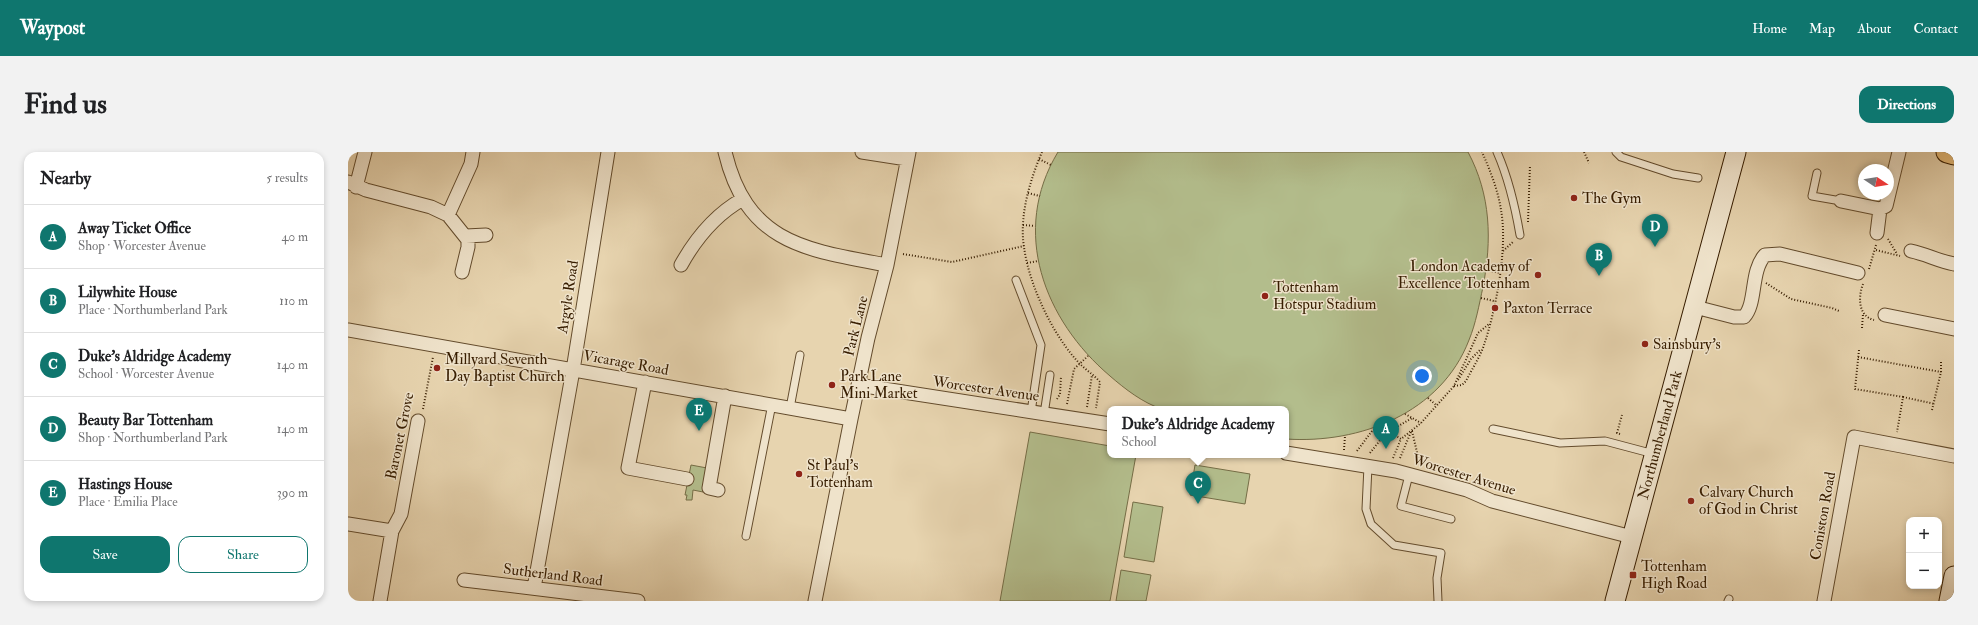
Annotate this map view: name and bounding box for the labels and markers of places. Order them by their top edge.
place label: The Gym [1582,189,1642,208]
marker: The Gym [1569,193,1579,203]
pin: D [1642,214,1668,247]
pin: B [1586,243,1612,276]
place label: London Academy of Excellence Tottenham [1397,257,1532,293]
marker: London Academy of Excellence Tottenham [1533,270,1543,280]
place label: Tottenham Hotspur Stadium [1273,278,1377,315]
marker: Tottenham Hotspur Stadium [1260,291,1270,301]
place label: Paxton Terrace [1503,299,1592,318]
marker: Paxton Terrace [1490,303,1500,313]
place label: Sainsbury's [1653,335,1721,354]
marker: Sainsbury's [1640,339,1650,349]
place label: Millyard Seventh Day Baptist Church [445,350,565,387]
marker: Millyard Seventh Day Baptist Church [432,363,442,373]
place label: Park Lane Mini Market [840,367,918,403]
marker: Park Lane Mini Market [827,380,837,390]
pin: E [686,398,712,431]
pin: A [1373,416,1399,449]
place label: St Paul's Tottenham [807,456,873,492]
marker: St Paul's Tottenham [794,469,804,479]
pin: C [1185,471,1211,504]
place label: Calvary Church of God in Christ [1699,483,1798,519]
marker: Calvary Church of God in Christ [1686,496,1696,506]
place label: Tottenham High Road [1641,557,1708,593]
marker: Tottenham High Road [1628,570,1638,580]

